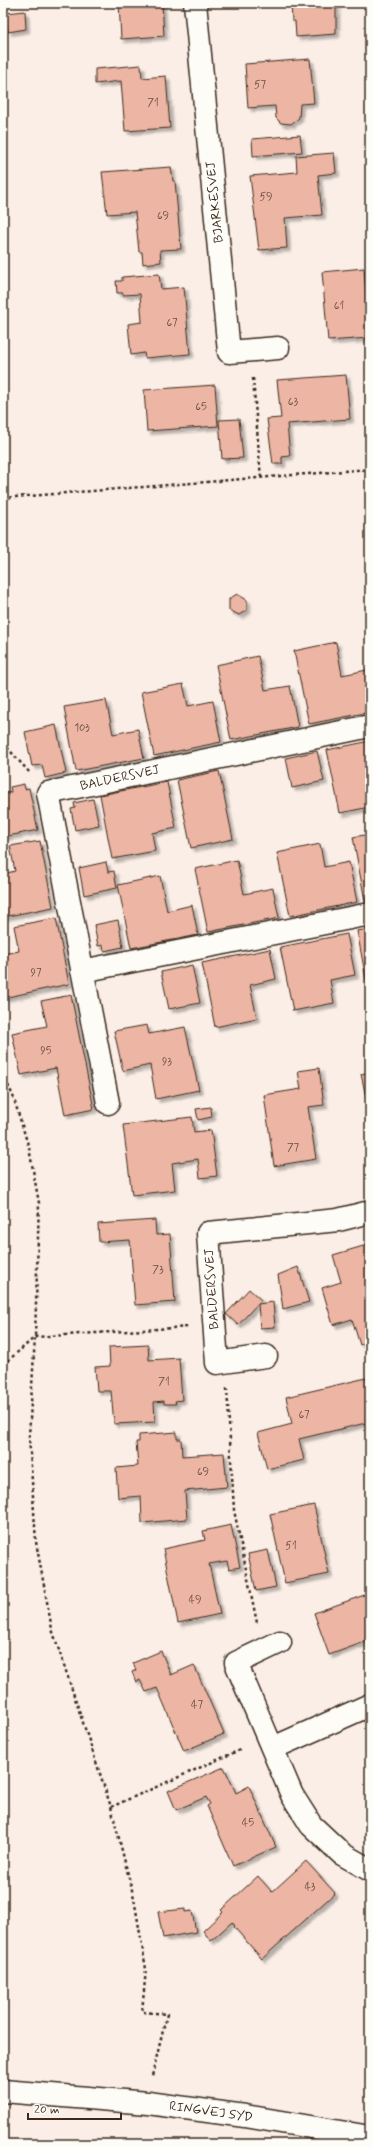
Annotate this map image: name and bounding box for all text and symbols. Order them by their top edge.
house number: 57 [254,78,267,92]
house number: 71 [147,96,159,110]
street label: BJARKESVEJ [202,160,228,244]
house number: 59 [259,190,273,204]
house number: 69 [157,209,169,223]
house number: 61 [334,299,344,313]
house number: 67 [166,316,178,330]
house number: 63 [288,395,298,409]
house number: 65 [195,400,207,414]
house number: 103 [74,721,90,735]
street label: BALDERSVEJ [78,761,162,795]
house number: 97 [31,966,42,980]
house number: 95 [40,1044,52,1058]
house number: 93 [162,1055,172,1069]
house number: 77 [287,1141,300,1155]
street label: BALDERSVEJ [201,1247,223,1330]
house number: 73 [152,1263,164,1277]
house number: 71 [158,1375,170,1389]
house number: 67 [298,1408,310,1422]
house number: 69 [197,1465,209,1479]
house number: 51 [285,1539,297,1553]
house number: 49 [189,1593,201,1607]
house number: 47 [191,1698,203,1712]
house number: 45 [242,1816,254,1830]
house number: 43 [304,1880,316,1894]
scale bar [28,2095,121,2121]
street label: RINGVEJ SYD [168,2098,254,2126]
text: 20 m [34,2102,60,2118]

